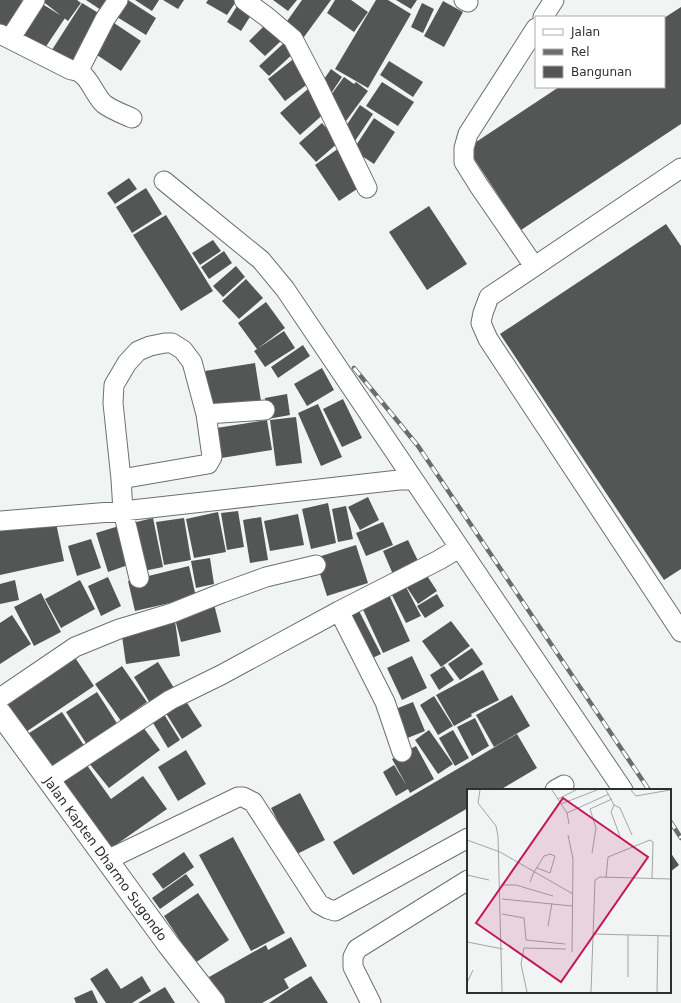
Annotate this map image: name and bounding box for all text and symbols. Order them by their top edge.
legend [535,16,665,88]
text: Jalan [570,25,600,39]
text: Rel [571,45,590,59]
text: Bangunan [571,65,632,79]
street label: Jalan Kapten Dharmo Sugondo [40,773,170,944]
inset map [467,789,671,993]

